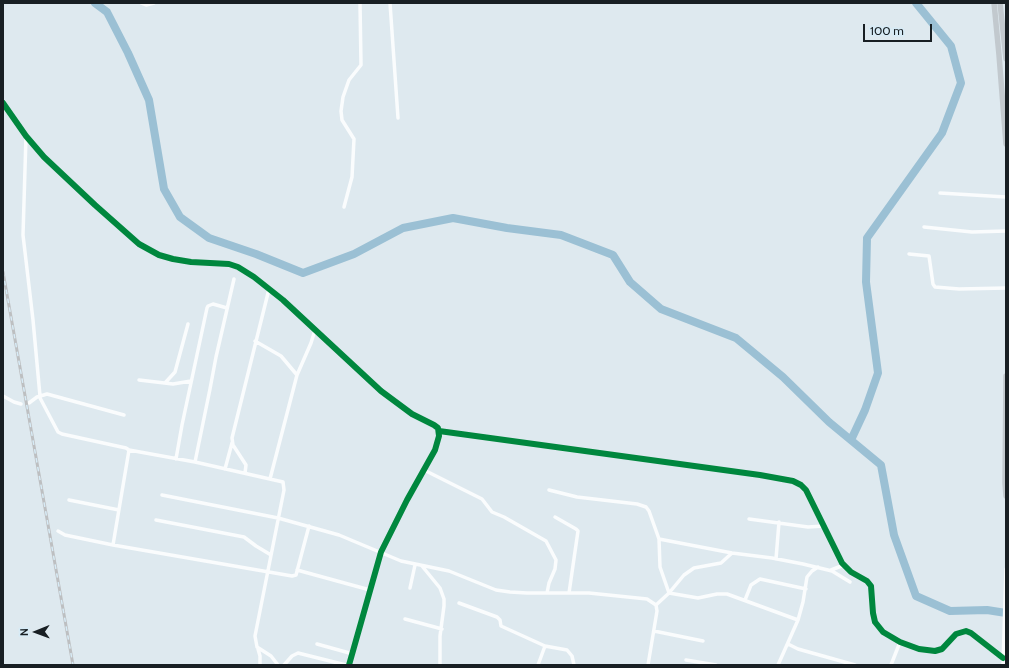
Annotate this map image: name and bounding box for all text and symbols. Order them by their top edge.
scale bar [865,16,934,42]
text: 100 m [870,23,904,38]
north arrow [16,612,56,652]
text: N [17,628,31,636]

